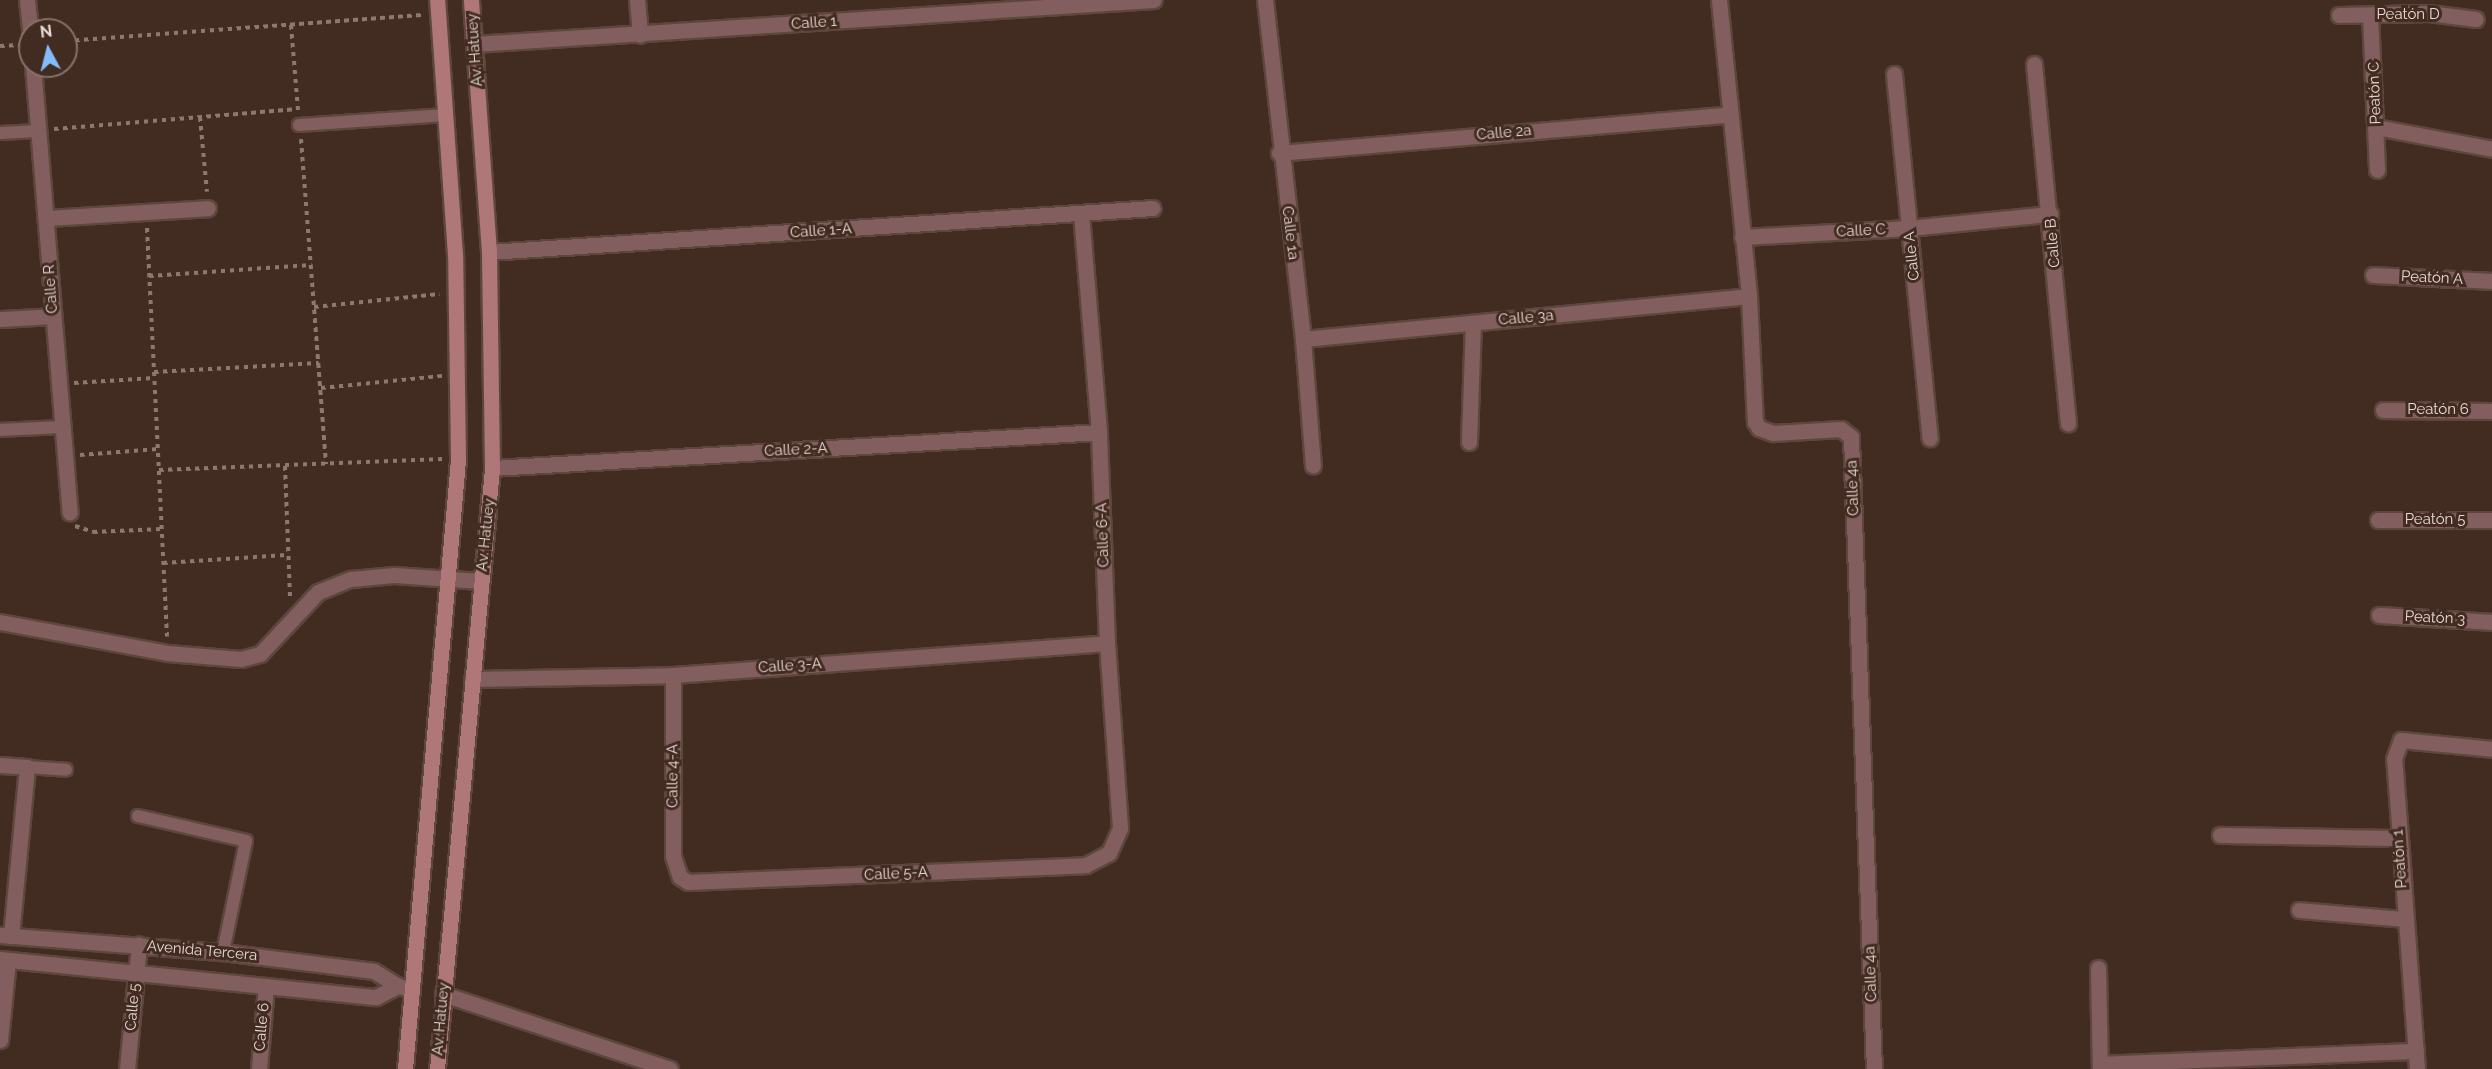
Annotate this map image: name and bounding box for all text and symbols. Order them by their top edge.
street label: Peatón D [2376,6,2440,24]
street label: Calle 1 [791,12,837,34]
street label: Av. Hatuey [463,13,487,87]
north arrow [18,18,78,78]
text: N [39,21,53,42]
street label: Peatón C [2365,61,2385,125]
street label: Calle 2a [1476,122,1532,144]
street label: Calle 1a [1278,205,1302,261]
street label: Calle B [2042,218,2064,268]
street label: Calle 1-A [789,220,853,242]
street label: Calle C [1836,221,1886,241]
street label: Calle A [1900,230,1924,282]
street label: Calle R [40,264,62,314]
street label: Peatón A [2400,267,2464,289]
street label: Calle 3a [1498,307,1554,329]
street label: Peatón 6 [2407,401,2469,419]
street label: Calle 2-A [764,439,828,461]
street label: Calle 4a [1843,460,1863,516]
street label: Av. Hatuey [473,498,499,572]
street label: Calle 6-A [1093,502,1113,568]
street label: Peatón 5 [2405,511,2465,529]
street label: Peatón 3 [2404,607,2466,629]
street label: Calle 3-A [758,655,822,677]
street label: Calle 4-A [664,744,682,808]
street label: Peatón 1 [2389,829,2411,889]
street label: Calle 5-A [864,863,928,885]
street label: Avenida Tercera [146,937,258,965]
street label: Calle 4a [1861,946,1881,1002]
street label: Av. Hatuey [429,982,453,1056]
street label: Calle 5 [122,983,144,1031]
street label: Calle 6 [251,1002,273,1052]

